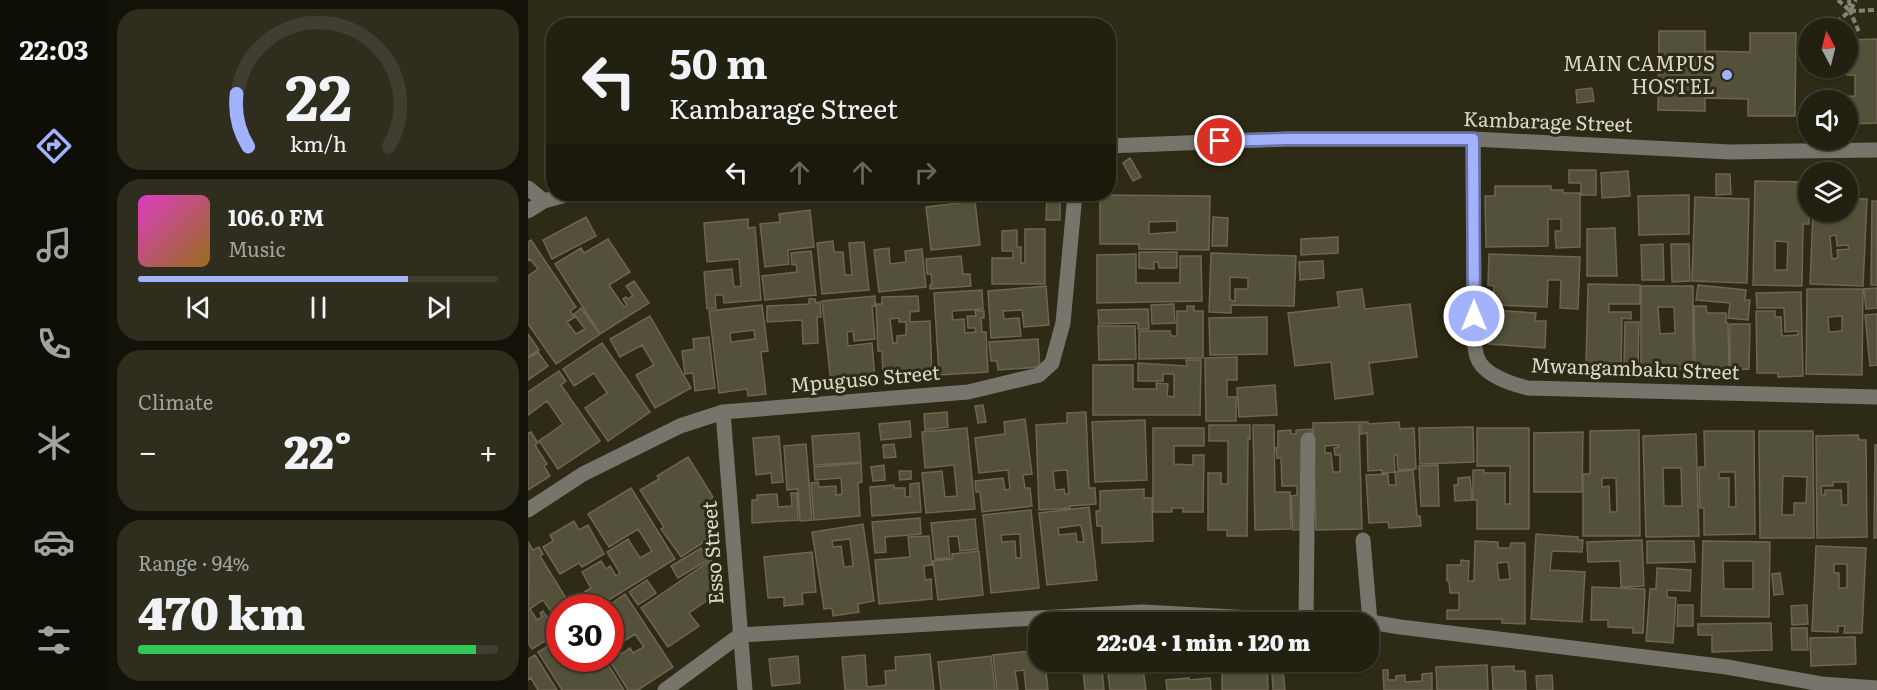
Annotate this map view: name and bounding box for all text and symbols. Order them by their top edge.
north arrow [1798,18,1858,78]
map controls [1798,18,1858,222]
text: 22:03 [19,28,89,68]
text: 50 m [669,30,768,92]
icon: left [570,42,648,120]
place label: MAIN CAMPUS HOSTEL [1563,47,1715,100]
text: 22 [284,48,352,140]
marker: MAIN CAMPUS HOSTEL [1720,68,1734,82]
text: Kambarage Street [669,87,898,127]
button: sound [1798,90,1858,150]
street label: Kambarage Street [1463,102,1633,138]
pin [1194,115,1245,166]
icon: arrive [1203,124,1236,157]
icon: directions [33,125,75,167]
text: km/h [289,127,347,159]
icon: left [720,156,753,189]
icon: ahead [783,156,816,189]
icon: ahead [846,156,879,189]
icon: right [909,156,942,189]
button: layers [1798,162,1858,222]
text: 106.0 FM [228,200,324,233]
icon: music [33,224,75,266]
text: Music [228,233,285,263]
position arrow [1442,284,1506,348]
icon: previous [182,291,215,324]
icon: pause [302,291,335,324]
icon: next [422,291,455,324]
icon: phone [33,323,75,365]
street label: Mwangambaku Street [1530,348,1740,386]
street label: Mpuguso Street [789,356,941,399]
text: Climate [138,386,213,416]
text: 22° [284,416,352,483]
icon: climate [33,422,75,464]
text: − [138,425,157,474]
text: + [479,425,498,474]
street label: Esso Street [692,500,730,606]
icon: car [33,521,75,563]
text: Range · 94% [138,547,250,577]
text: 470 km [138,577,305,644]
speed limit sign: 30 [546,594,624,672]
icon: filters [33,619,75,661]
text: 22:04 · 1 min · 120 m [1097,625,1310,658]

